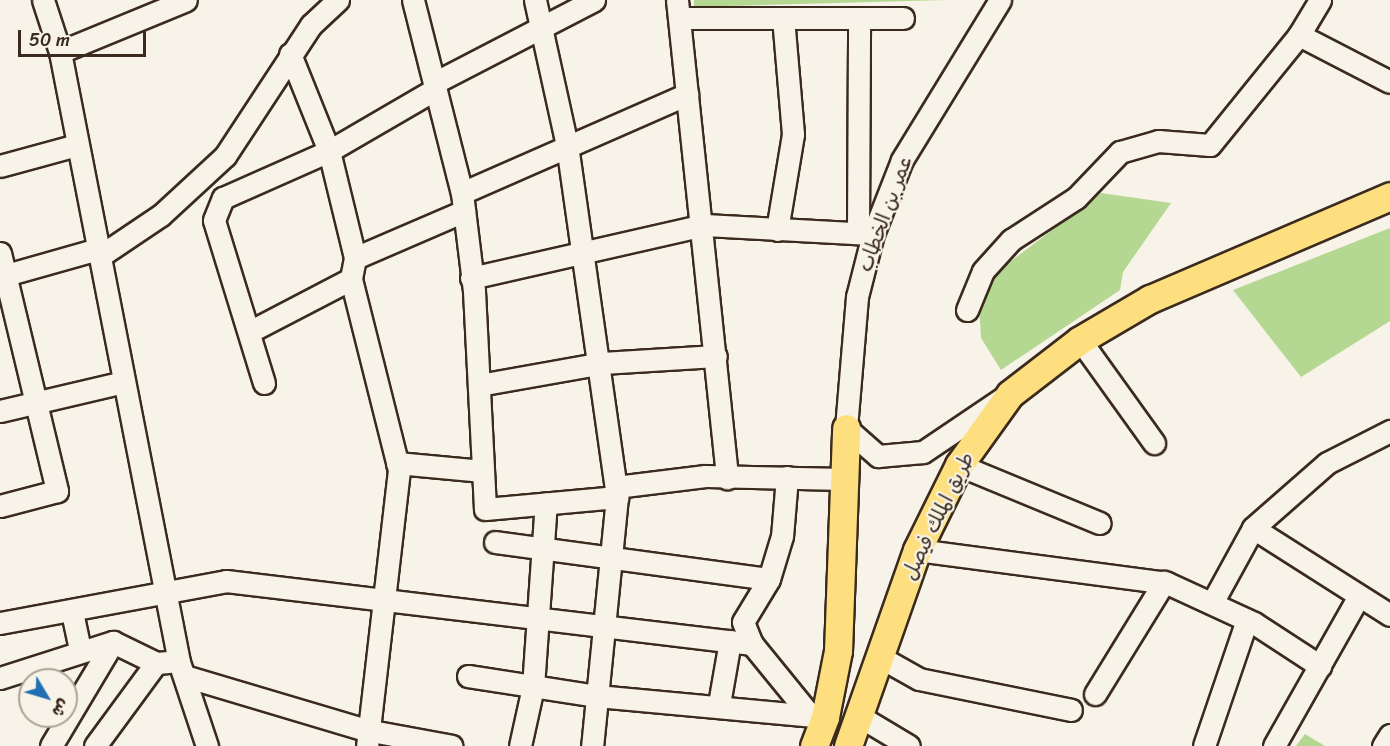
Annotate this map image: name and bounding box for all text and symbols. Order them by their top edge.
scale bar [21,18,148,56]
text: 50 m [29,24,70,56]
street label: عمر بن الخطاب [853,153,917,275]
street label: طريق الملك فيصل [897,448,979,584]
north arrow [18,668,78,728]
text: ش [44,692,78,724]

